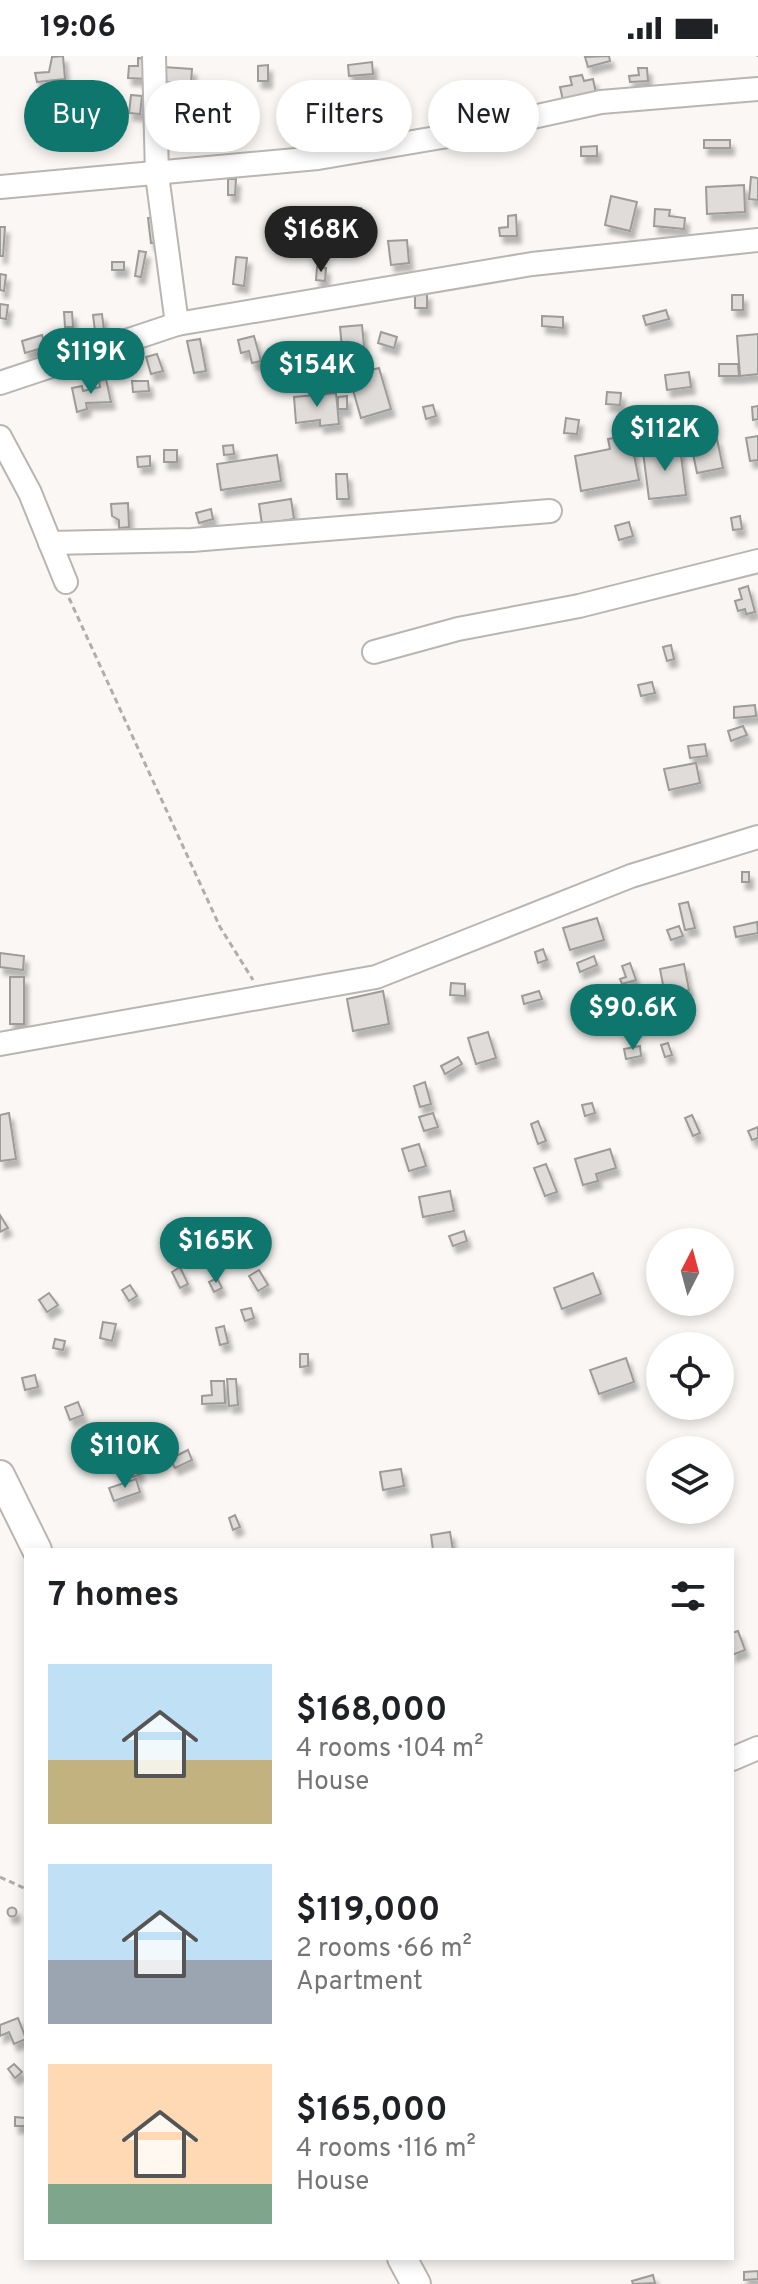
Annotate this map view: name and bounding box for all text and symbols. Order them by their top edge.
text: 19:06 [40,10,116,47]
chip: Buy [24,80,129,152]
chip: Rent [145,80,260,152]
chip: Filters [276,80,412,152]
chip: New [428,80,539,152]
pin: $168K [265,206,377,274]
text: $168K [283,215,359,248]
pin: $119K [35,328,147,396]
text: $119K [56,337,126,370]
pin: $154K [261,341,373,409]
text: $154K [278,350,356,383]
pin: $112K [609,405,721,473]
text: $112K [630,414,700,447]
pin: $90.6K [568,984,698,1052]
text: $90.6K [588,993,678,1026]
pin: $165K [160,1217,272,1285]
text: $165K [178,1226,254,1259]
north arrow [646,1228,734,1316]
map controls [646,1228,734,1524]
button: locate [646,1332,734,1420]
pin: $110K [69,1422,181,1490]
text: $110K [89,1431,161,1464]
button: layers [646,1436,734,1524]
icon: filters [666,1574,710,1618]
text: 7 homes [48,1575,179,1618]
text: $168,000 [296,1690,447,1733]
icon: home [112,1696,208,1792]
text: 4 rooms · 104 m² [296,1733,484,1766]
text: House [296,1766,369,1799]
text: $119,000 [296,1890,440,1933]
icon: home [112,1896,208,1992]
text: 2 rooms · 66 m² [296,1933,472,1966]
text: Apartment [296,1966,423,1999]
text: $165,000 [296,2090,448,2133]
icon: home [112,2096,208,2192]
text: 4 rooms · 116 m² [296,2133,476,2166]
text: House [296,2166,369,2199]

